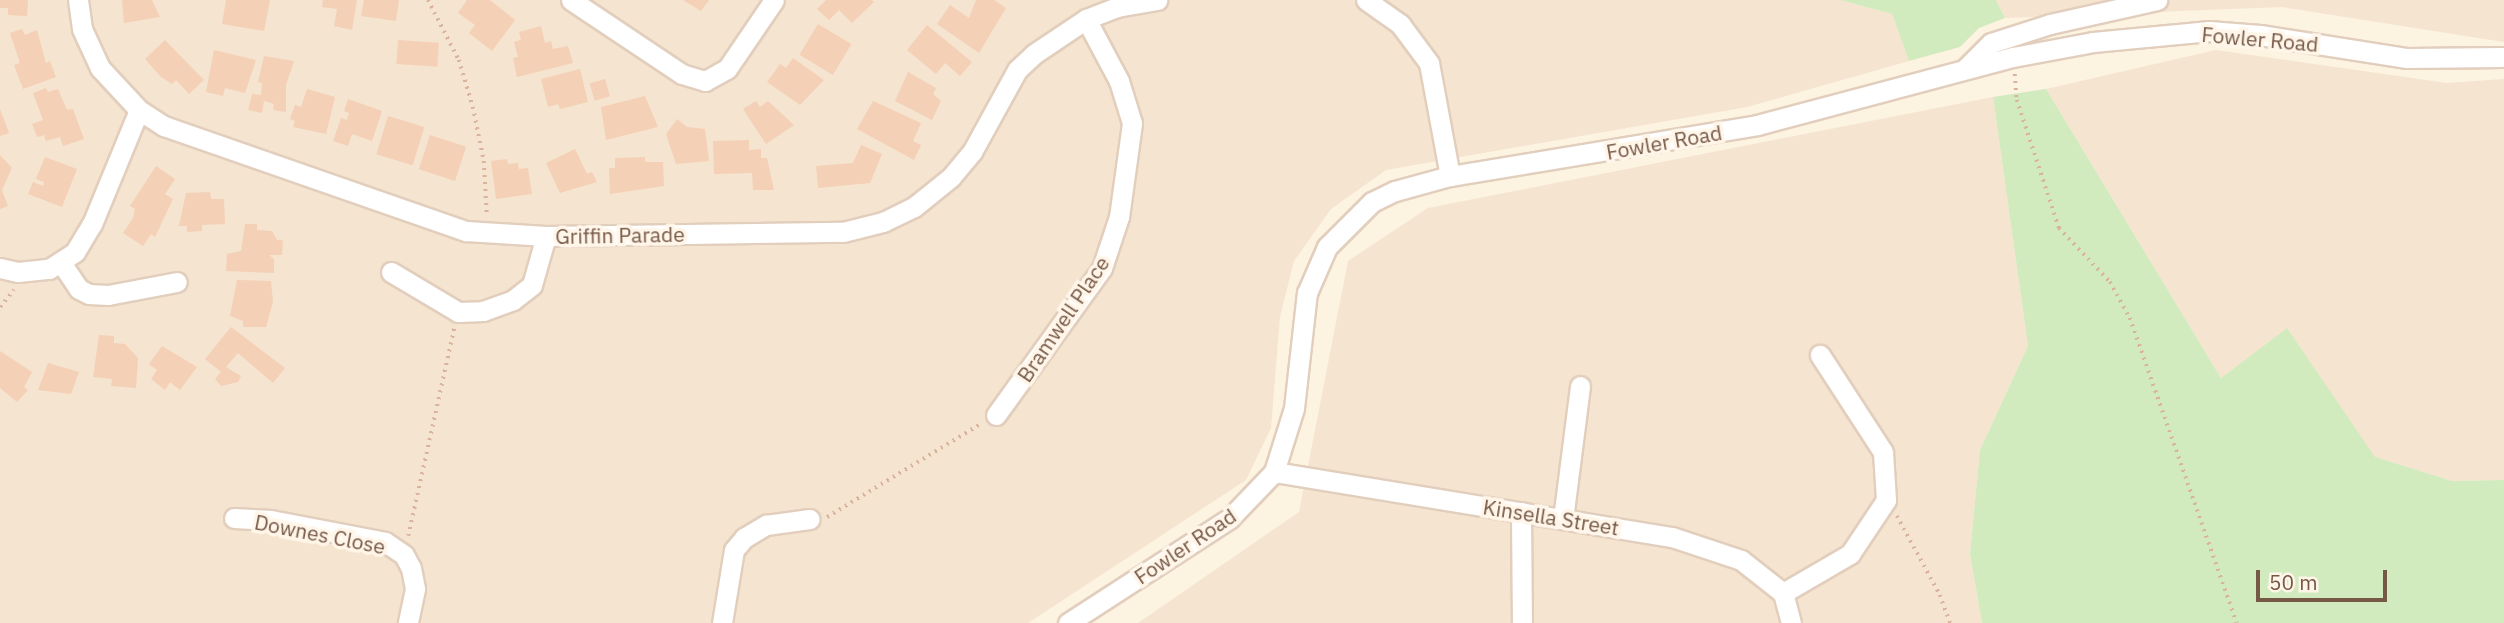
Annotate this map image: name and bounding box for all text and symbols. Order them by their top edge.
street label: Fowler Road [2201,21,2319,57]
street label: Fowler Road [1604,119,1724,165]
street label: Griffin Parade [555,221,685,249]
street label: Bramwell Place [1012,251,1114,387]
street label: Kinsella Street [1481,494,1621,540]
street label: Fowler Road [1129,503,1241,589]
street label: Downes Close [252,509,388,559]
scale bar [2259,556,2390,600]
text: 50 m [2269,568,2318,596]

